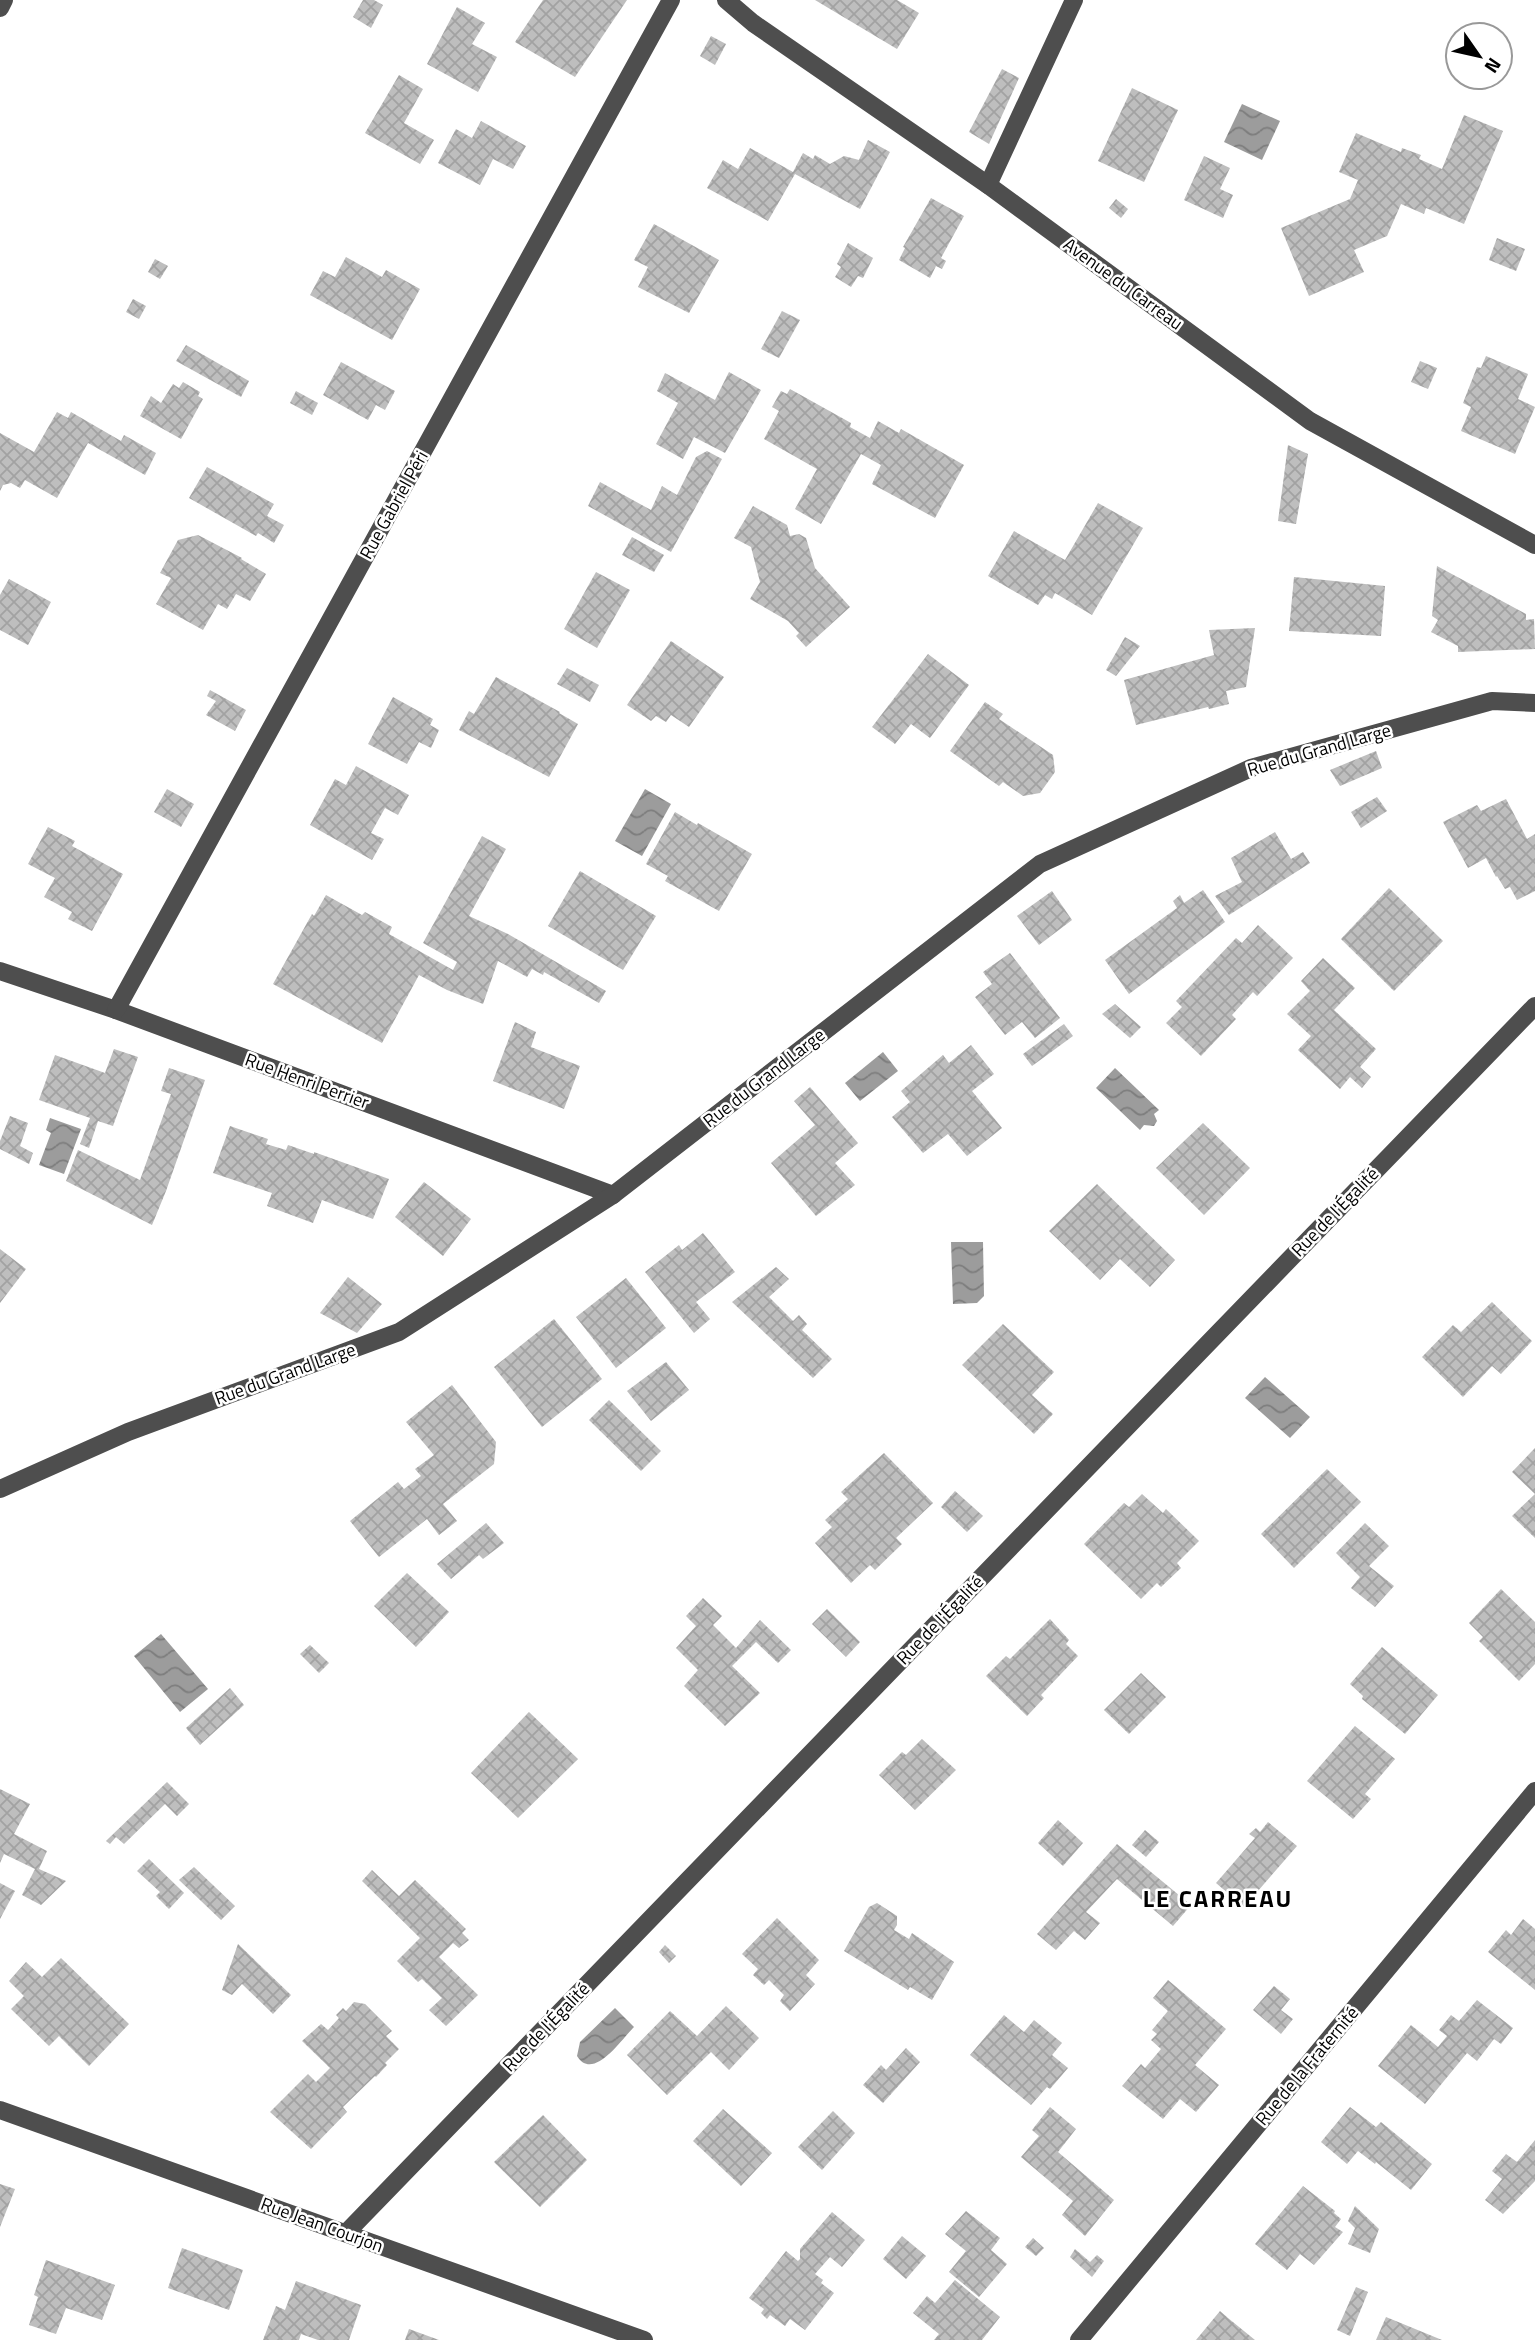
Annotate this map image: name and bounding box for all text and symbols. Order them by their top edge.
north arrow [1444,21,1514,91]
text: N [1478,52,1509,79]
street label: Avenue du Carreau [1058,231,1189,336]
street label: Rue Gabriel Péri [353,446,435,564]
street label: Rue du Grand Large [1244,716,1394,783]
street label: Rue du Grand Large [697,1021,830,1134]
street label: Rue Henri Perrier [241,1046,373,1115]
street label: Rue de l'Égalité [1285,1161,1385,1263]
street label: Rue du Grand Large [211,1335,359,1412]
street label: Rue de l'Égalité [890,1569,990,1671]
district label: LE CARREAU [1143,1880,1293,1916]
street label: Rue de l'Égalité [496,1976,596,2078]
street label: Rue de la Fraternité [1249,2000,1365,2131]
street label: Rue Jean Courjon [257,2190,387,2259]

